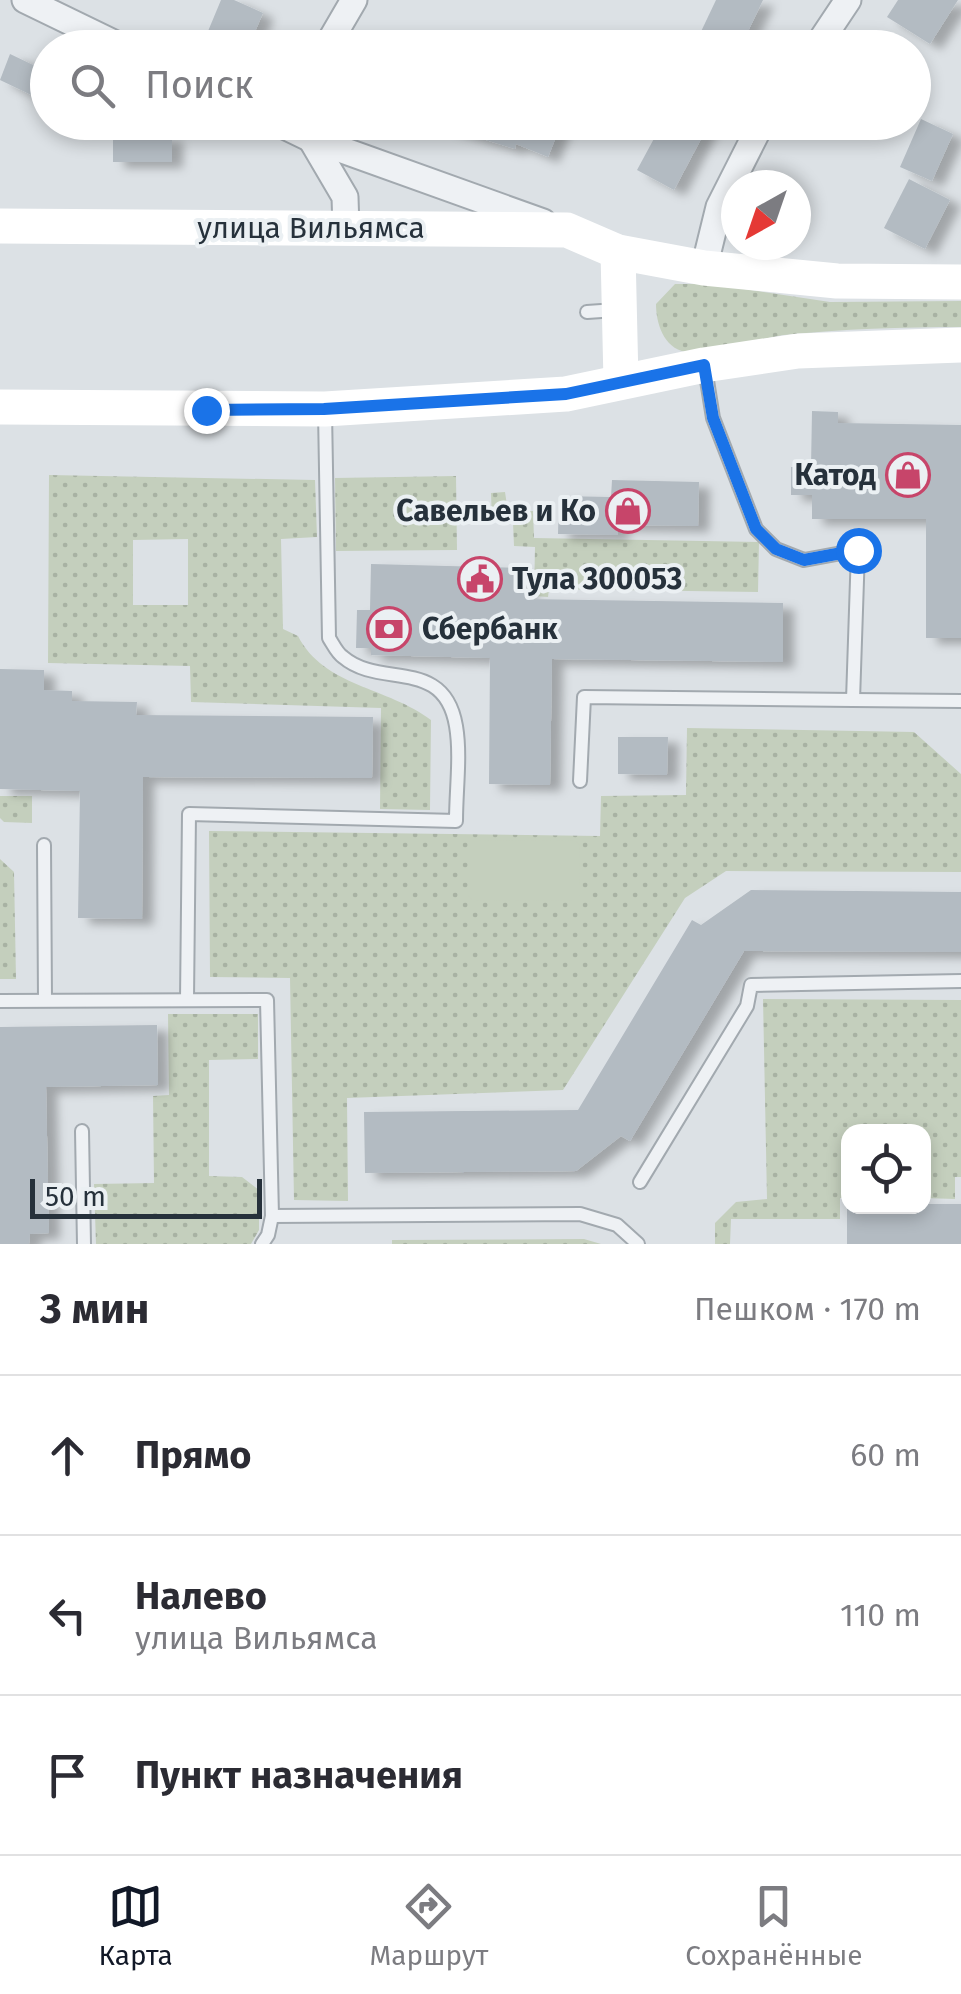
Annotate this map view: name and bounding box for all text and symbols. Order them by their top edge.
search box [30,30,931,140]
icon: search [65,58,120,113]
text: Поиск [145,62,254,108]
north arrow [721,170,811,260]
street label: улица Вильямса [197,210,425,246]
route end [184,388,230,434]
shop icon: Катод [885,452,931,498]
place label: Катод [794,457,876,493]
shop icon: Савельев и Ко [605,488,651,534]
place label: Савельев и Ко [396,493,596,529]
route start [836,528,882,574]
public building icon: Тула 300053 [457,556,503,602]
place label: Тула 300053 [512,561,682,597]
bank icon: Сбербанк [366,606,412,652]
place label: Сбербанк [422,611,558,647]
map controls [841,1124,931,1214]
button: locate [841,1124,931,1214]
scale bar [30,1174,262,1218]
text: 50 m [45,1180,106,1213]
text: 3 мин [40,1284,149,1334]
text: Пешком · 170 m [694,1290,921,1328]
icon: ahead [40,1428,95,1483]
text: Прямо [135,1432,251,1478]
text: 60 m [850,1436,921,1474]
text: Налево [135,1573,267,1619]
icon: left [40,1588,95,1643]
text: 110 m [840,1596,921,1634]
text: улица Вильямса [135,1619,378,1657]
icon: arrive [40,1748,95,1803]
text: Пункт назначения [135,1752,463,1798]
tab: Карта [98,1879,173,1972]
tab: Маршрут [370,1879,488,1972]
tab: Сохранённые [685,1879,863,1972]

